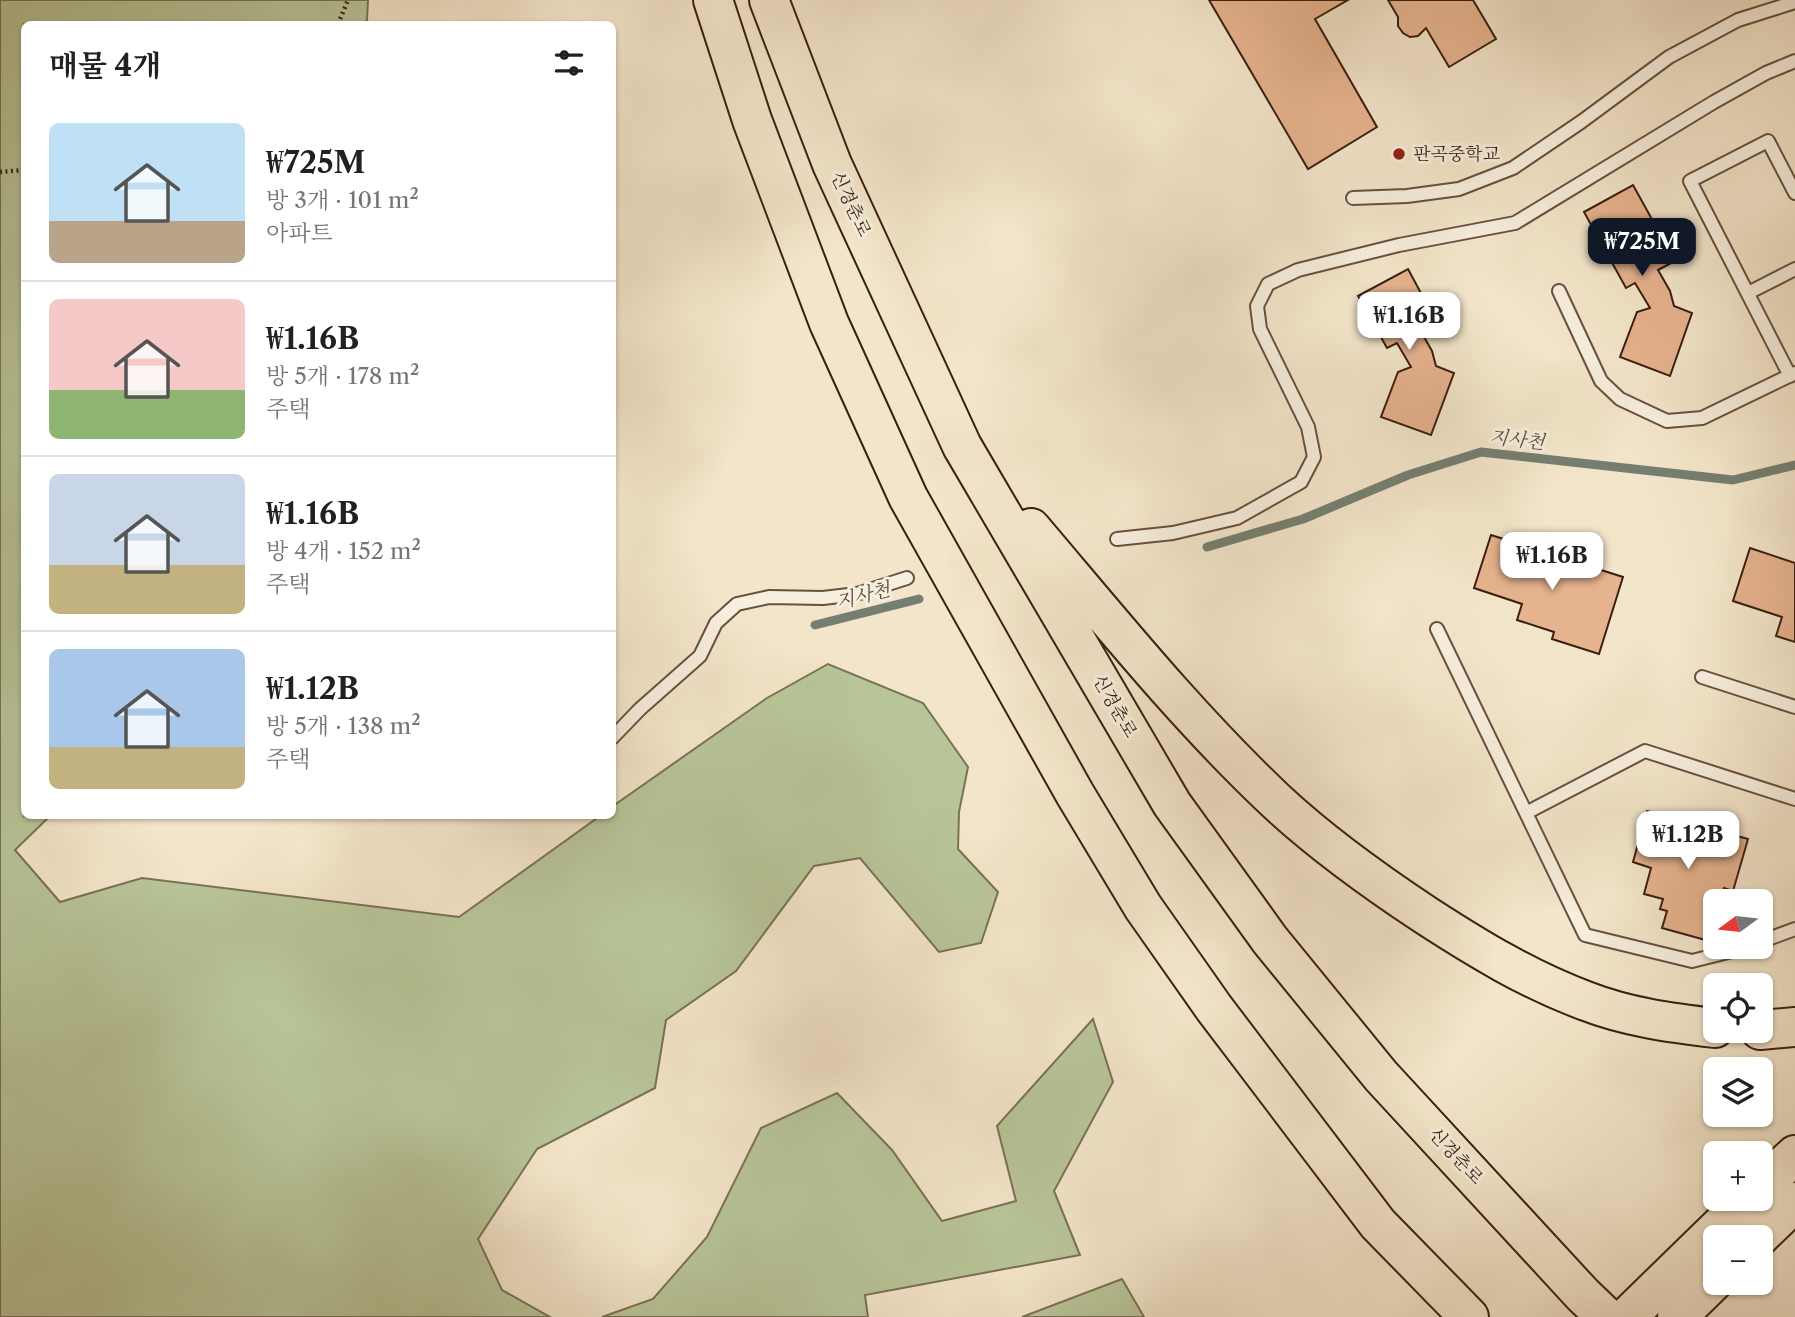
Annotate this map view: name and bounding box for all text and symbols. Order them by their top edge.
icon: filters [550,44,588,82]
text: 매물 4개 [49,47,161,84]
place label: 판곡중학교 [1413,143,1501,165]
text: ₩725M [266,144,365,181]
marker: 판곡중학교 [1391,146,1407,162]
icon: home [105,151,189,235]
street label: 신경춘로 [826,168,876,240]
text: 방 3개 · 101 m² [266,186,419,214]
pin: ₩725M [1593,218,1691,278]
text: 아파트 [266,219,333,247]
text: ₩725M [1604,227,1680,255]
pin: ₩1.16B [1352,292,1466,352]
text: ₩1.16B [1373,301,1445,329]
text: ₩1.16B [266,320,359,357]
icon: home [105,327,189,411]
text: 방 5개 · 178 m² [266,362,419,390]
text: 주택 [266,395,310,423]
water label: 지사천 [1488,425,1547,454]
text: ₩1.16B [266,495,359,532]
icon: home [105,502,189,586]
pin: ₩1.16B [1495,532,1609,592]
text: 방 4개 · 152 m² [266,537,421,565]
text: ₩1.16B [1516,541,1588,569]
text: 주택 [266,570,310,598]
water label: 지사천 [834,577,894,613]
text: ₩1.12B [266,670,359,707]
street label: 신경춘로 [1088,670,1142,742]
icon: home [105,677,189,761]
text: 방 5개 · 138 m² [266,712,421,740]
text: 주택 [266,745,310,773]
pin: ₩1.12B [1631,812,1745,871]
text: ₩1.12B [1652,820,1724,848]
north arrow [1703,889,1773,959]
map controls [1703,889,1773,1295]
button: locate [1703,973,1773,1043]
button: layers [1703,1057,1773,1127]
street label: 신경춘로 [1424,1123,1488,1189]
button: + [1703,1141,1773,1211]
button: − [1703,1225,1773,1295]

